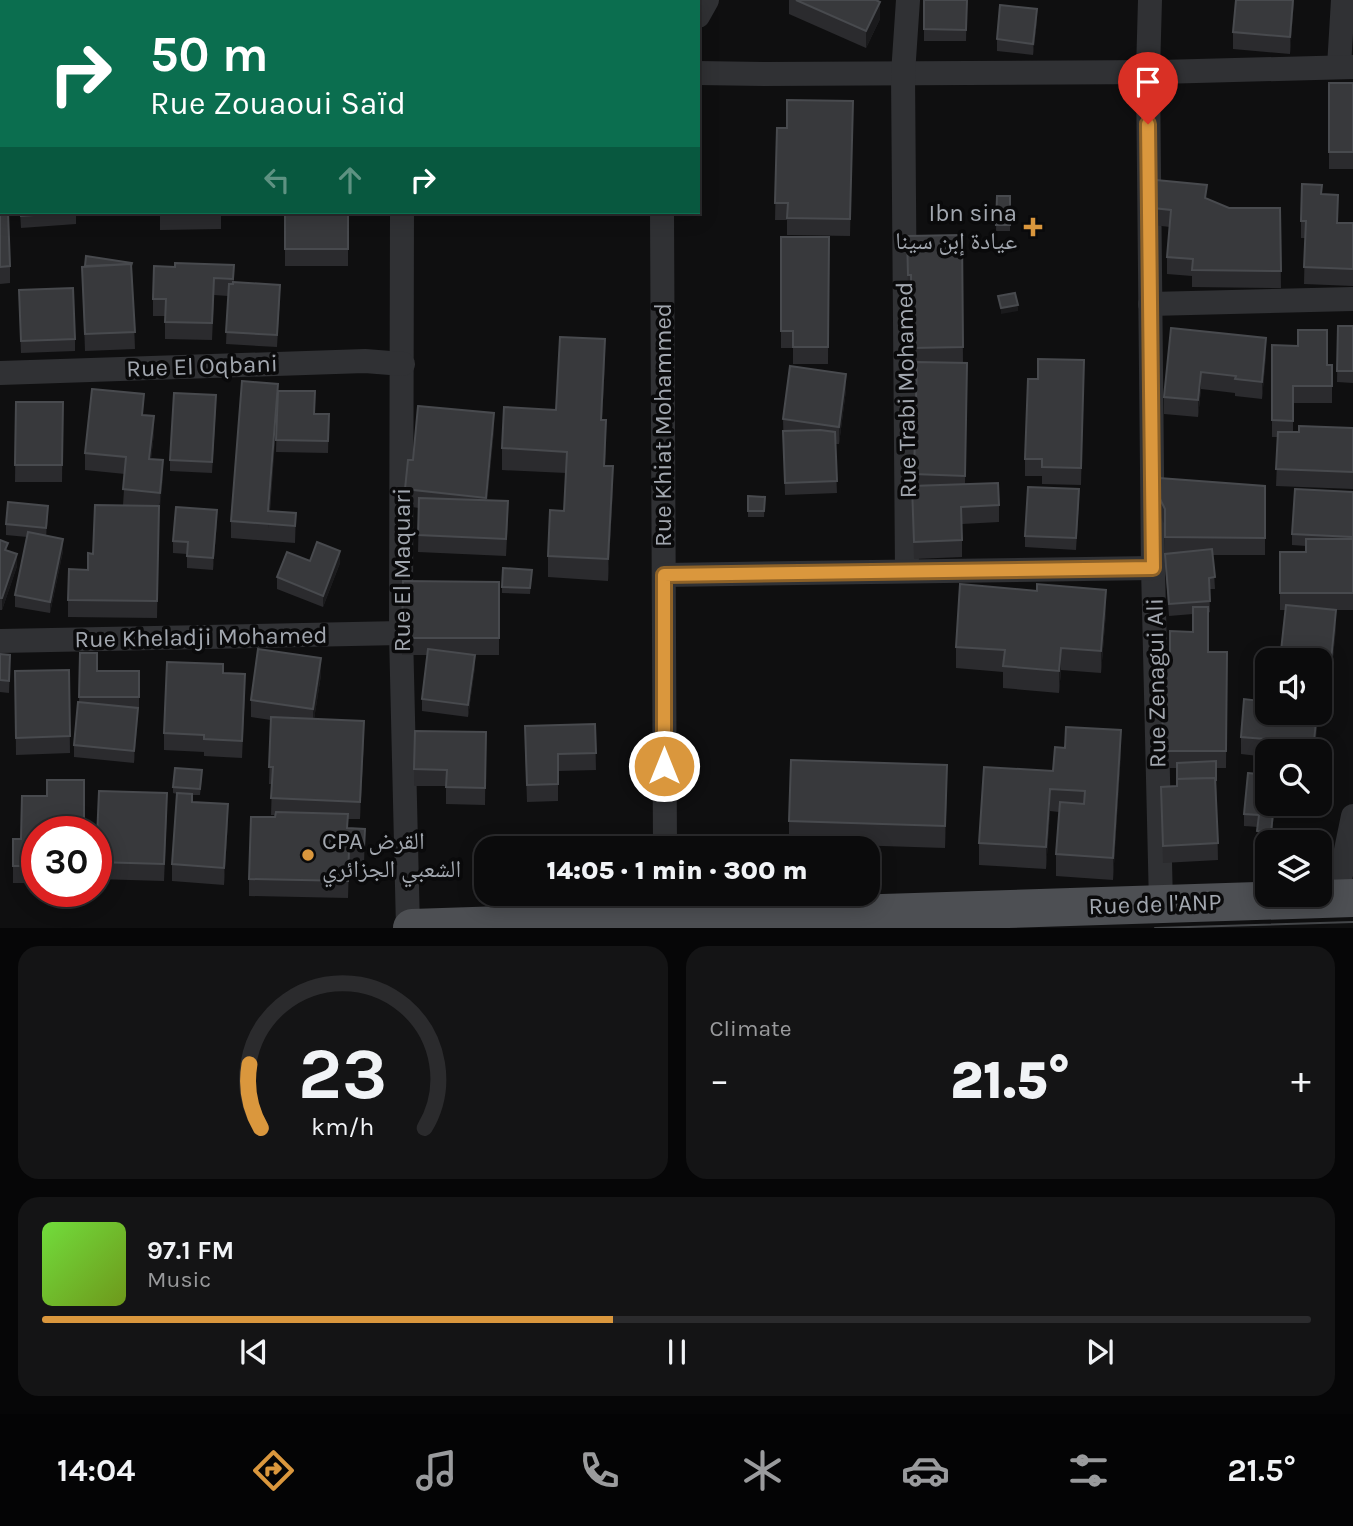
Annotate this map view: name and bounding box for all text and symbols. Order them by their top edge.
text: 50 m [150,26,268,83]
icon: right [35,28,126,119]
pin [1118,52,1178,124]
icon: arrive [1129,63,1167,101]
text: Rue Zouaoui Saïd [150,85,406,122]
icon: left [258,161,296,199]
icon: ahead [331,161,369,199]
icon: right [404,161,442,199]
place label: Ibn sina عيادة إبن سينا [895,199,1017,256]
marker: Ibn sina عيادة إبن سينا [1023,217,1043,237]
street label: Rue Trabi Mohamed [890,281,922,499]
street label: Rue Khiat Mohammed [649,303,677,547]
street label: Rue El Oqbani [126,349,278,383]
street label: Rue El Maquari [388,488,416,652]
street label: Rue Zenagui Ali [1141,598,1171,768]
street label: Rue Kheladji Mohamed [74,621,328,653]
map controls [1255,648,1332,907]
button: sound [1255,648,1332,725]
position arrow [627,729,701,803]
button: search [1255,739,1332,816]
speed limit sign: 30 [21,816,112,907]
place label: CPA القرض الشعبي الجزائري [322,827,461,888]
button: layers [1255,830,1332,907]
marker: CPA القرض الشعبي الجزائري [300,847,316,863]
text: 14:05 · 1 min · 300 m [546,855,808,886]
street label: Rue de l'ANP [1088,888,1222,920]
text: Climate [710,1015,792,1042]
text: 23 [298,1032,387,1117]
text: 21.5° [950,1050,1070,1111]
text: − [710,1058,729,1103]
text: + [1291,1058,1311,1103]
text: km/h [311,1112,374,1141]
text: 97.1 FM [147,1235,234,1266]
text: Music [147,1266,211,1293]
icon: previous [235,1333,273,1371]
icon: pause [658,1333,696,1371]
icon: next [1081,1333,1119,1371]
icon: directions [249,1446,298,1495]
icon: music [412,1446,461,1495]
icon: phone [575,1446,624,1495]
icon: climate [738,1446,787,1495]
icon: car [901,1446,950,1495]
icon: filters [1064,1446,1113,1495]
text: 14:04 [57,1452,135,1489]
text: 21.5° [1227,1452,1296,1489]

